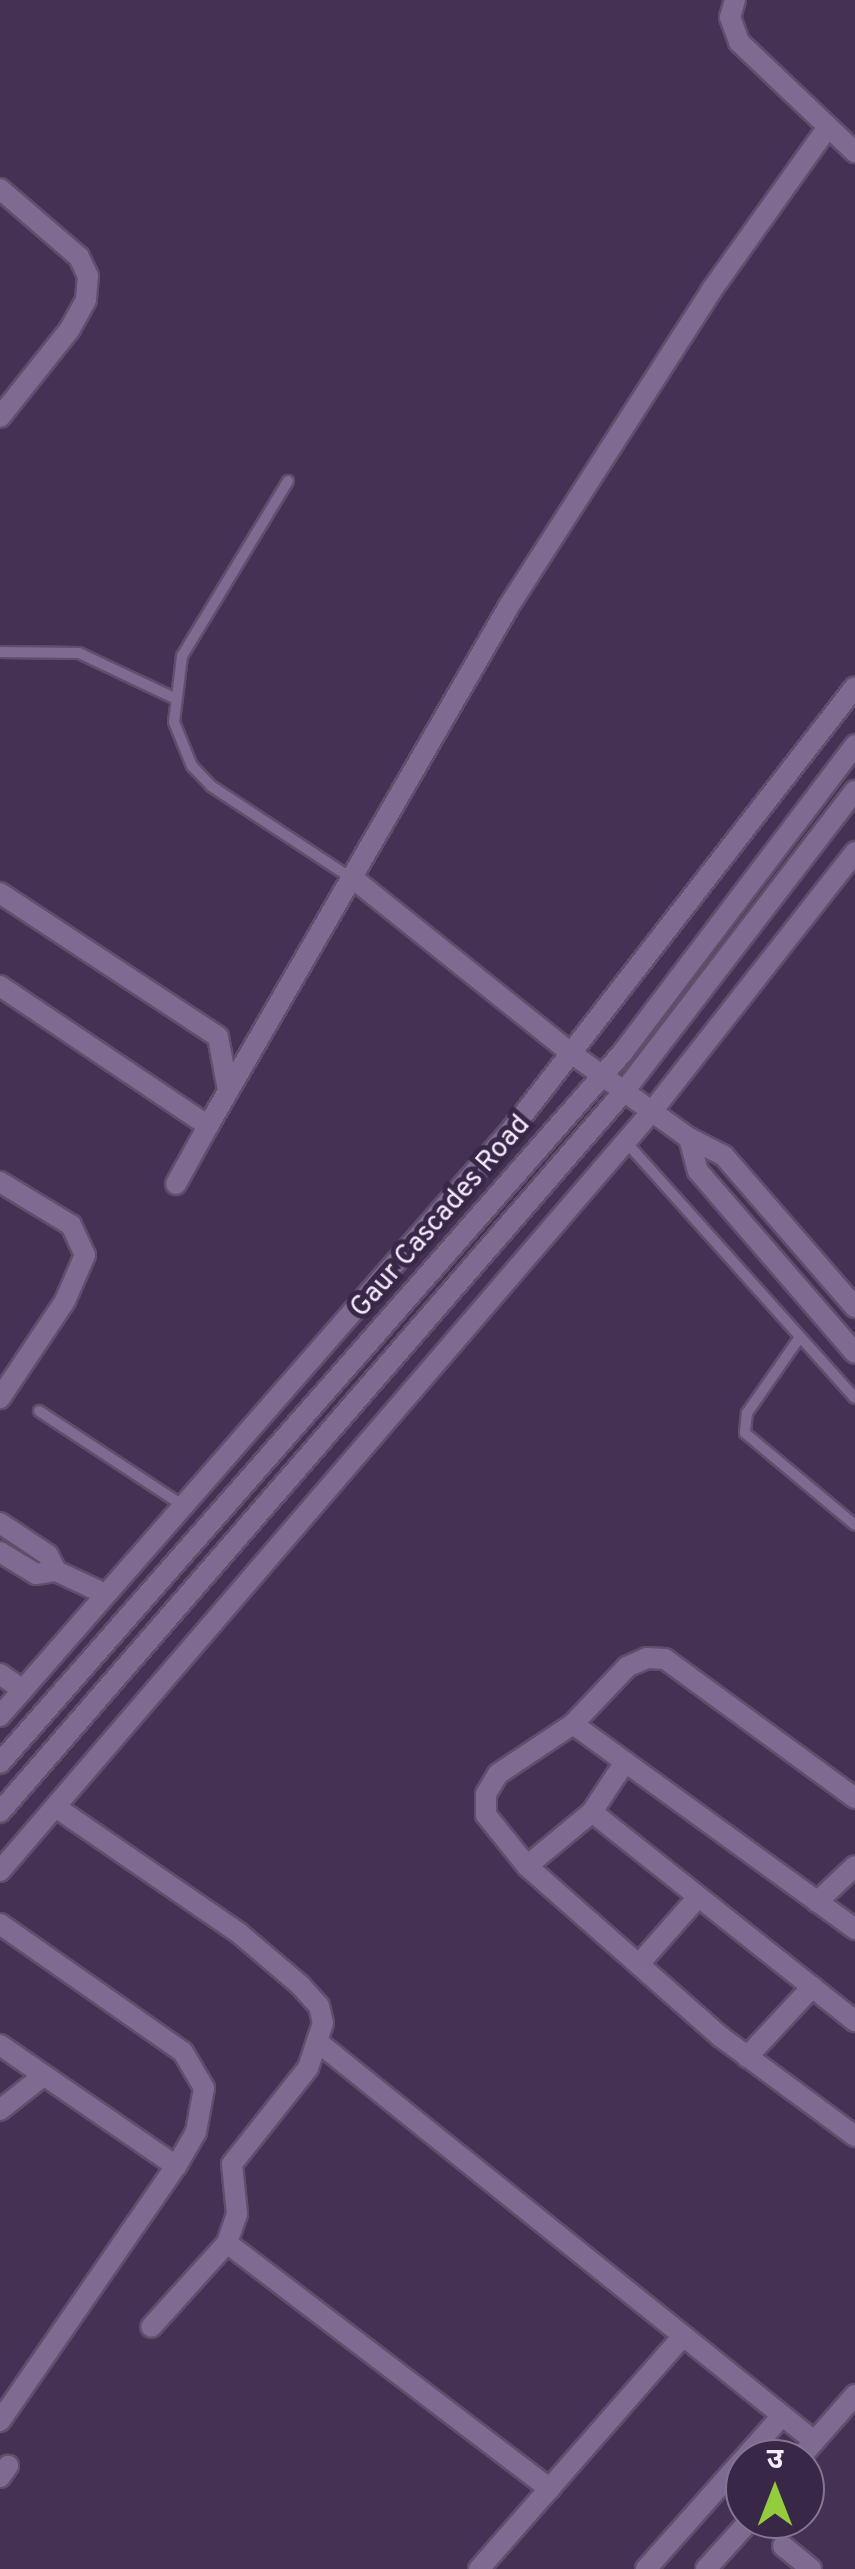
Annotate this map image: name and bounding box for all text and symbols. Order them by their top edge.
street label: Gaur Cascades Road [344,1109,538,1325]
north arrow [725,2439,825,2539]
text: उ [767,2443,783,2479]

